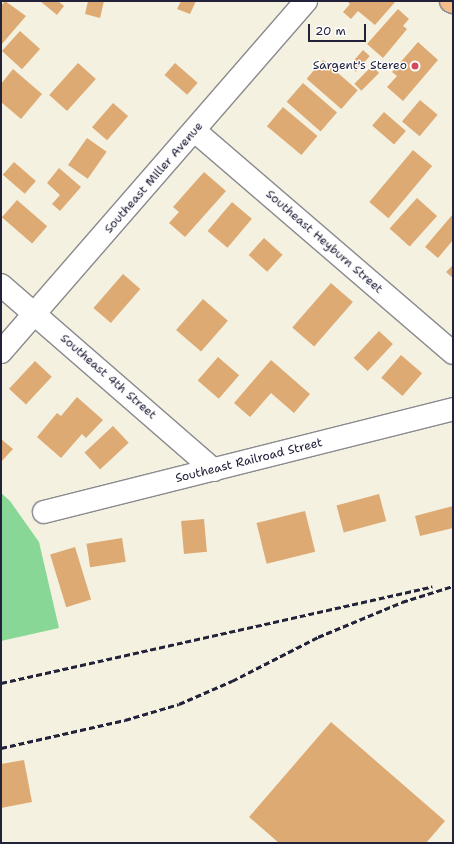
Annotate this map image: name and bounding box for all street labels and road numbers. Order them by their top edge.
street label: Southeast Miller Avenue [102,119,206,237]
street label: Southeast Heyburn Street [263,187,385,297]
street label: Southeast 4th Street [57,331,159,423]
street label: Southeast Railroad Street [174,436,324,486]

